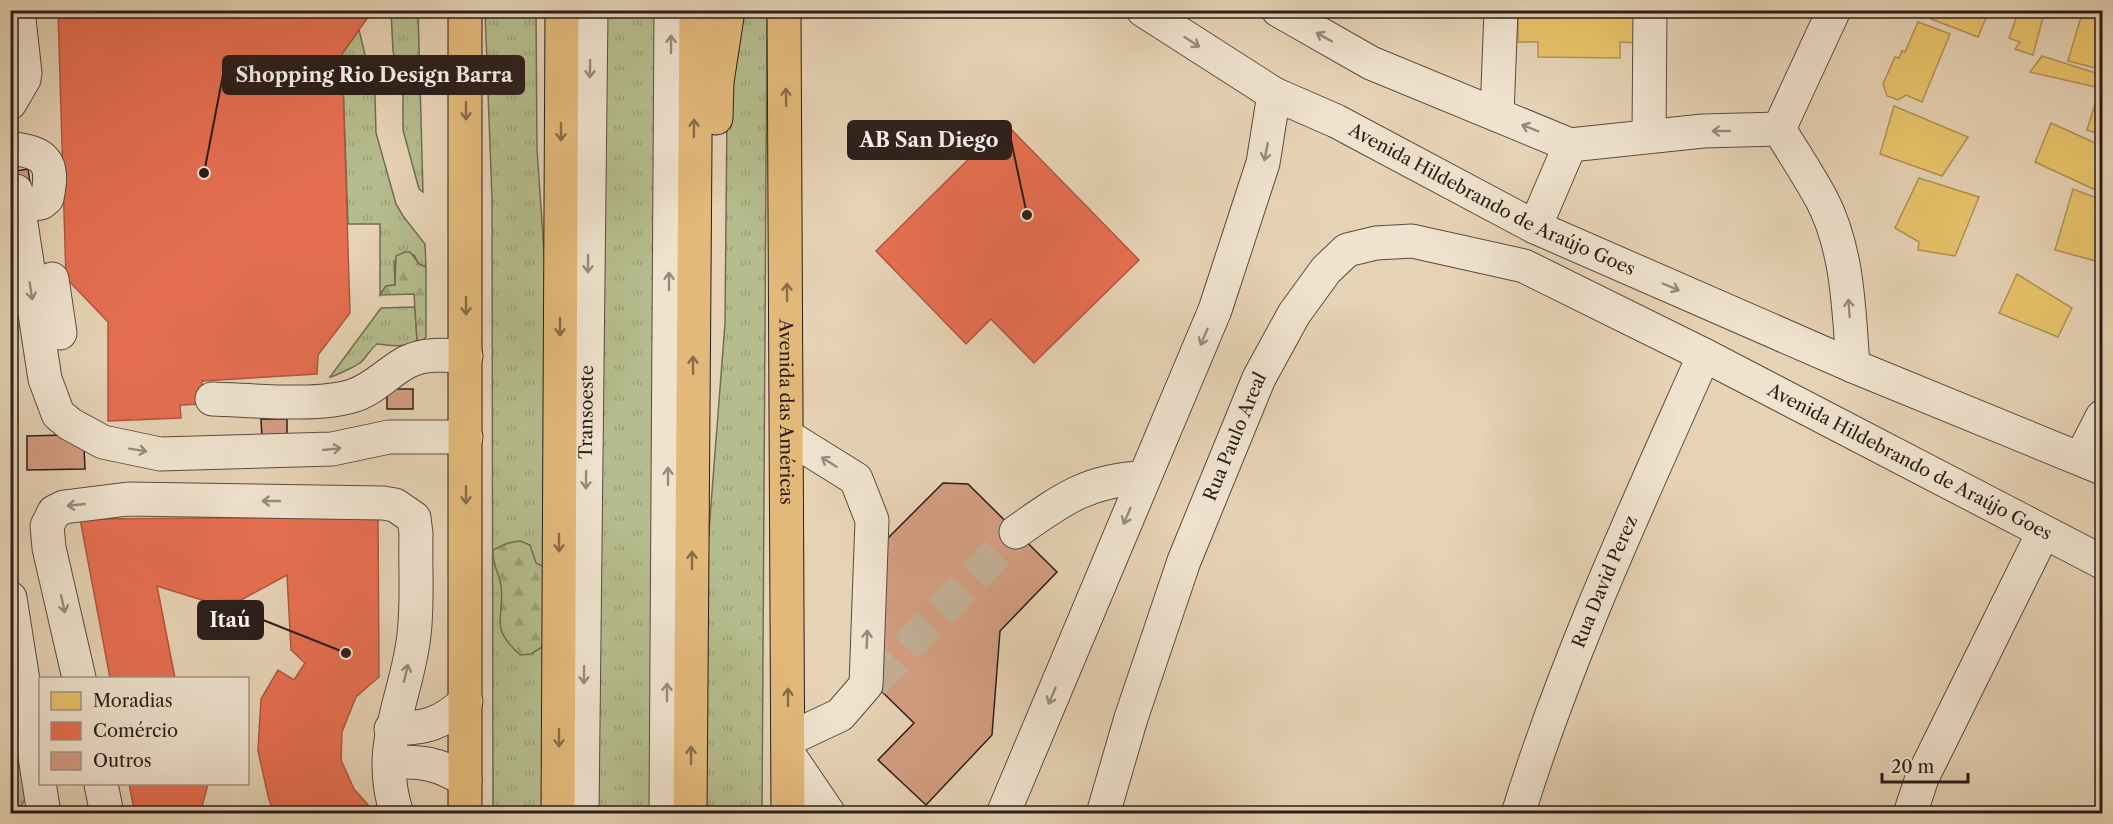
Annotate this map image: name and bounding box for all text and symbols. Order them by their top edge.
one-way arrow [1316,31,1334,42]
one-way arrow [665,35,677,55]
one-way arrow [1184,36,1200,48]
callout: Shopping Rio Design Barra [223,56,524,94]
one-way arrow [584,58,596,78]
text: Shopping Rio Design Barra [235,63,513,87]
one-way arrow [780,87,792,107]
one-way arrow [460,100,472,120]
street label: Avenida Hildebrando de Araújo Goes [1344,118,1638,280]
one-way arrow [688,119,700,139]
one-way arrow [555,121,567,141]
callout: AB San Diego [848,121,1011,159]
one-way arrow [1521,122,1540,133]
one-way arrow [1712,125,1732,137]
text: AB San Diego [859,128,998,152]
one-way arrow [1260,142,1271,161]
one-way arrow [582,253,594,273]
one-way arrow [663,272,675,292]
one-way arrow [25,280,36,300]
one-way arrow [1661,281,1679,293]
one-way arrow [781,282,793,302]
one-way arrow [460,295,472,315]
one-way arrow [1843,298,1854,318]
one-way arrow [554,316,566,336]
street label: Avenida das Américas [775,318,797,505]
one-way arrow [1198,327,1209,345]
one-way arrow [687,356,699,376]
street label: Transoeste [575,365,598,459]
street label: Rua Paulo Areal [1199,368,1271,504]
street label: Avenida Hildebrando de Araújo Goes [1763,378,2055,545]
one-way arrow [322,443,342,454]
one-way arrow [127,445,147,456]
one-way arrow [820,455,837,468]
one-way arrow [662,467,674,487]
one-way arrow [580,469,591,489]
one-way arrow [460,485,472,505]
one-way arrow [261,495,281,507]
one-way arrow [66,500,86,511]
one-way arrow [1121,506,1132,524]
street label: Rua David Perez [1567,512,1642,651]
one-way arrow [553,532,565,552]
one-way arrow [686,551,698,571]
one-way arrow [57,595,69,614]
callout: Itaú [198,601,263,639]
text: Itaú [210,608,250,632]
one-way arrow [862,629,873,649]
one-way arrow [401,664,413,683]
one-way arrow [578,664,589,684]
legend [39,677,249,785]
one-way arrow [661,683,673,703]
one-way arrow [1046,686,1057,705]
one-way arrow [782,687,794,707]
text: Moradias [93,690,173,712]
text: Comércio [93,720,178,742]
one-way arrow [553,727,565,747]
one-way arrow [685,746,697,766]
scale bar [1882,746,1968,784]
text: Outros [93,750,152,772]
text: 20 m [1891,756,1935,778]

